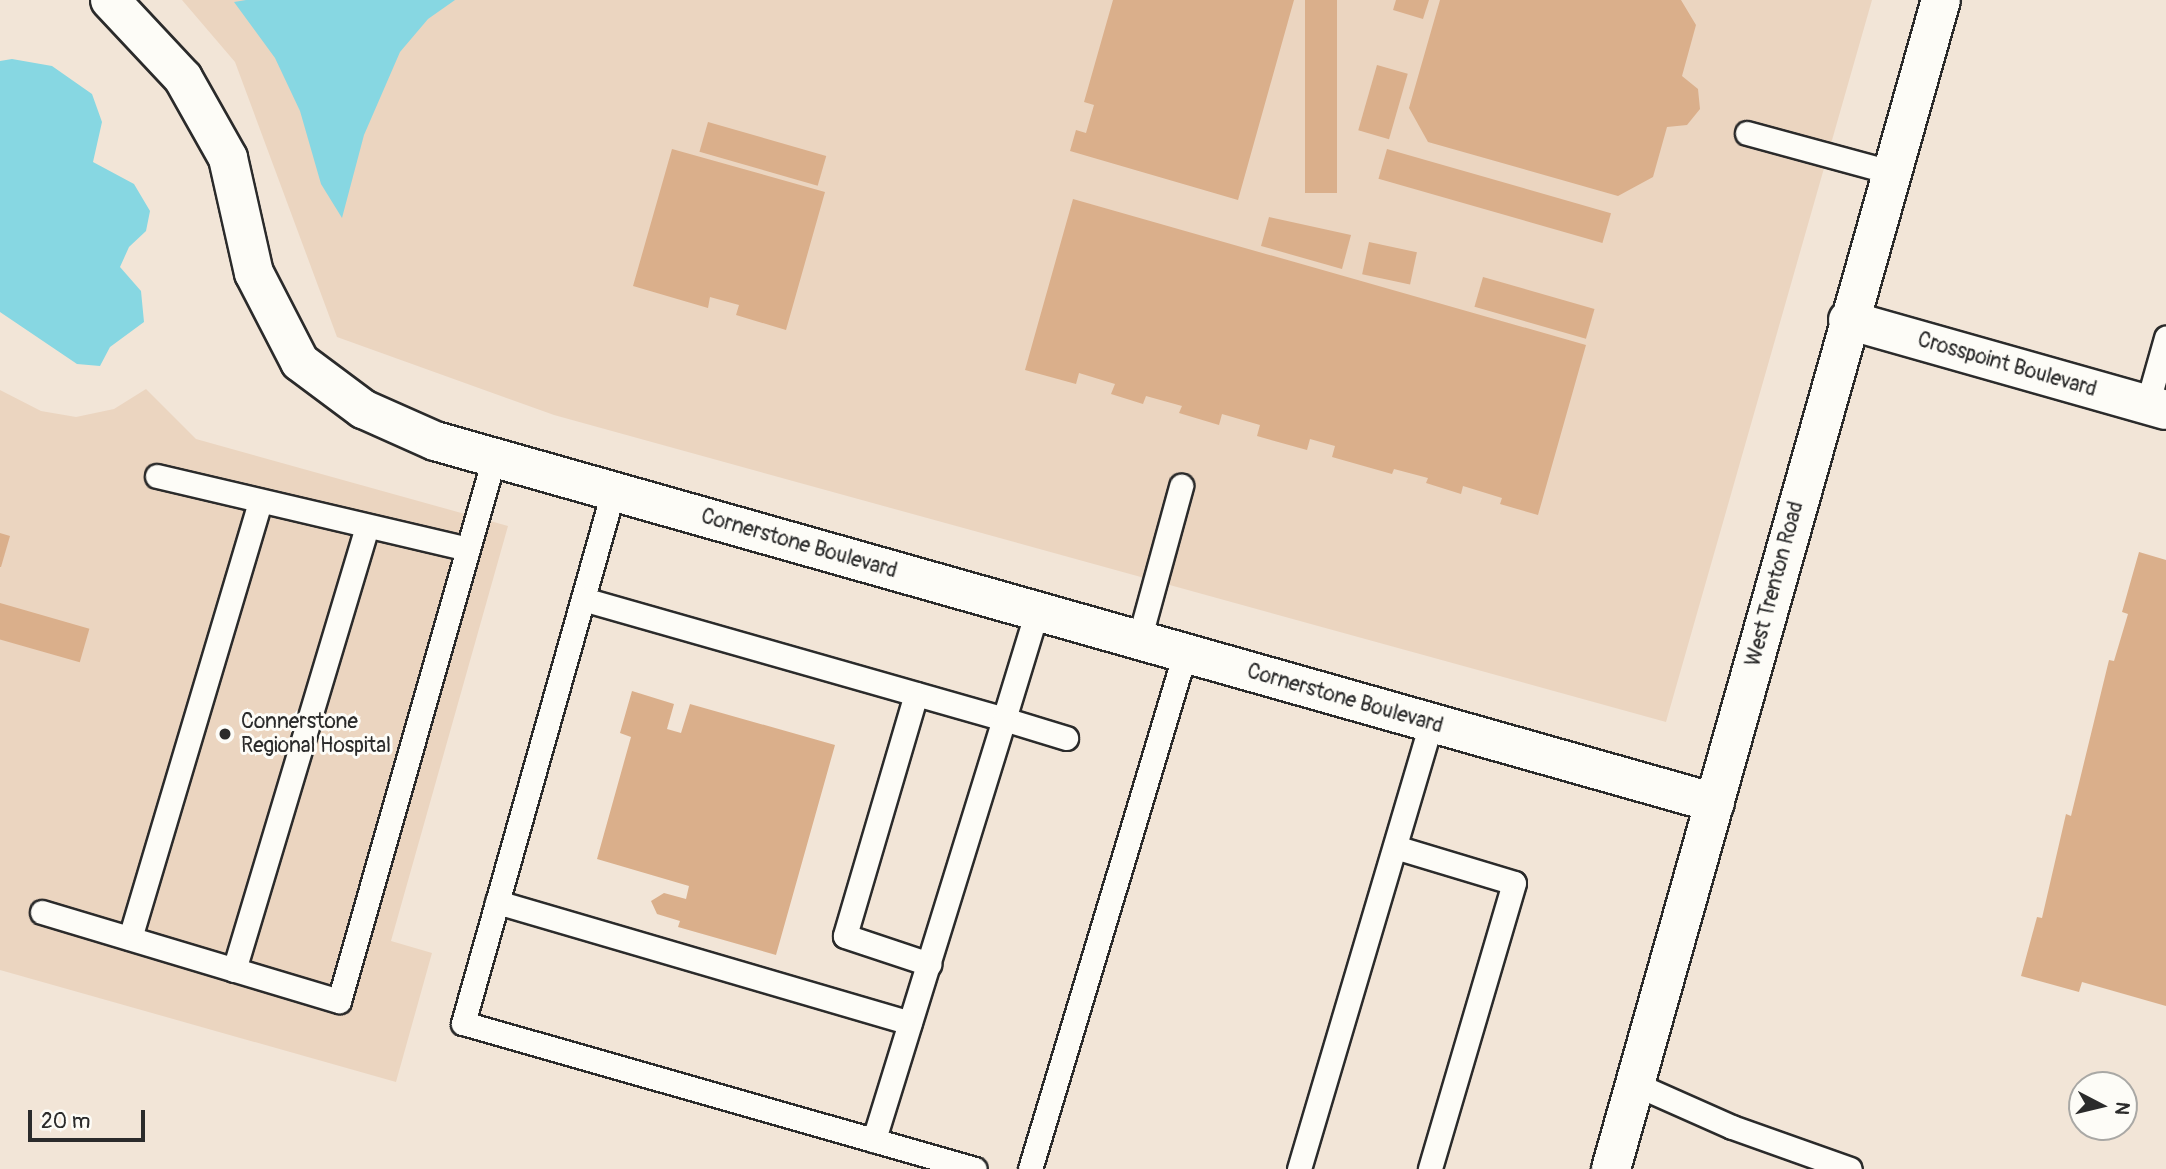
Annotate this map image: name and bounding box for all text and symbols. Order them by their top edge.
street label: Crosspoint Boulevard [1915,327,2099,403]
street label: West Trenton Road [1741,499,1809,669]
street label: Cornerstone Boulevard [698,504,900,584]
street label: Cornerstone Boulevard [1244,659,1446,739]
place label: Connerstone Regional Hospital [241,709,391,759]
marker: Connerstone Regional Hospital [215,724,235,744]
north arrow [2068,1071,2138,1141]
scale bar [32,1096,149,1140]
text: N [2109,1100,2135,1116]
text: 20 m [41,1108,90,1135]

